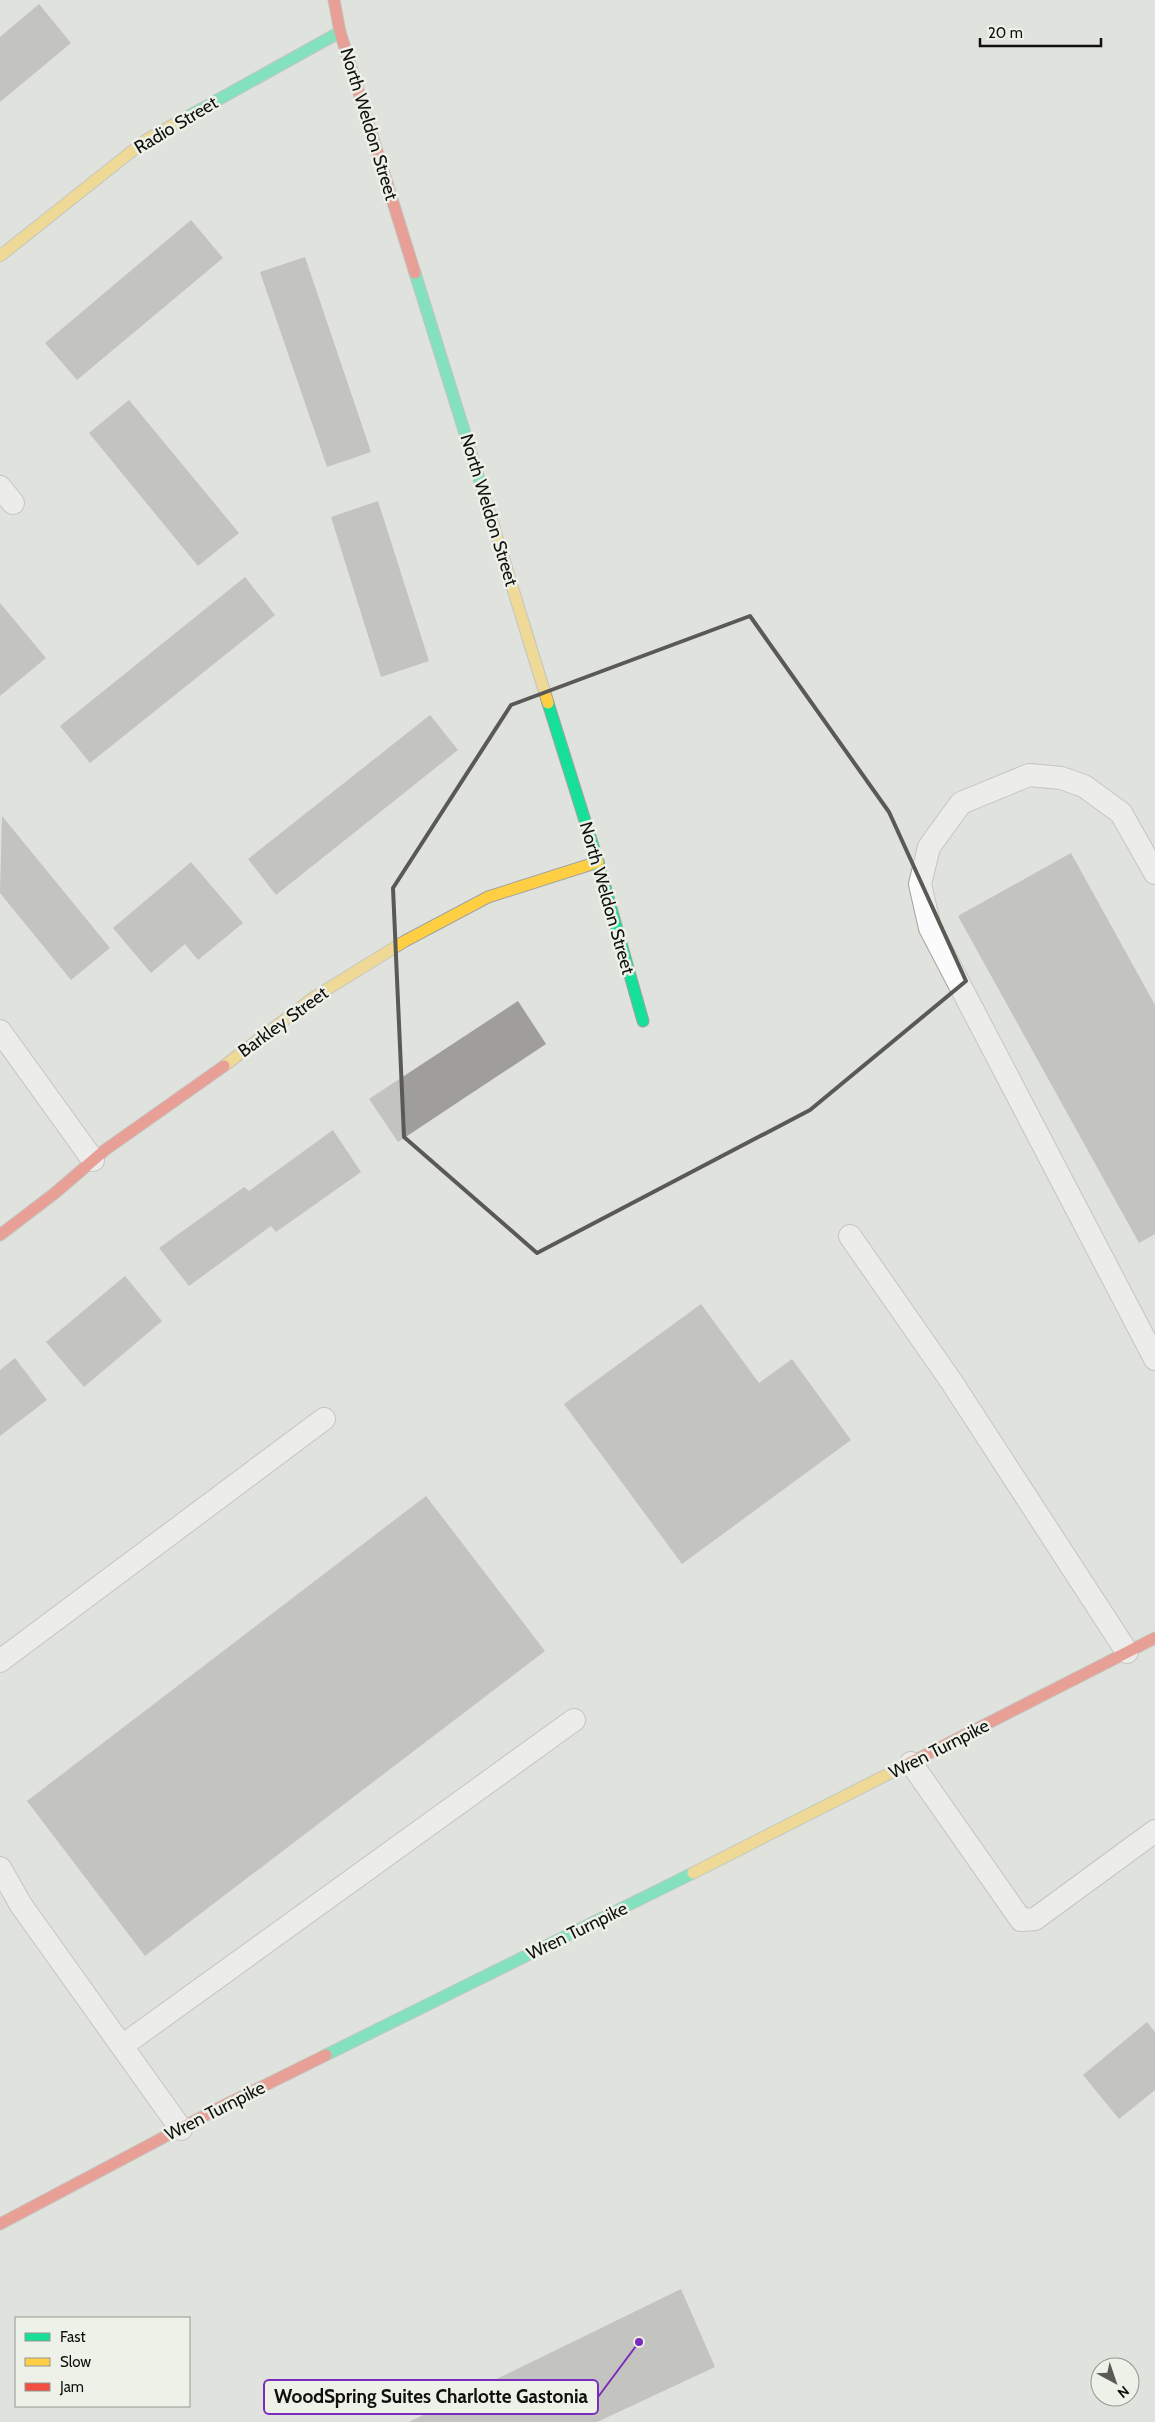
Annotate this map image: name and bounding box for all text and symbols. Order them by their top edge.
scale bar [980,15,1101,47]
text: 20 m [988,24,1023,42]
street label: North Weldon Street [335,45,403,203]
street label: Radio Street [130,92,222,158]
street label: North Weldon Street [455,431,523,589]
street label: North Weldon Street [575,819,639,977]
street label: Barkley Street [234,982,332,1062]
street label: Wren Turnpike [885,1714,993,1784]
street label: Wren Turnpike [523,1897,631,1965]
street label: Wren Turnpike [161,2076,269,2146]
legend [15,2317,190,2407]
text: Fast [60,2328,85,2346]
text: Slow [60,2353,91,2371]
north arrow [1090,2357,1140,2407]
text: Jam [59,2378,84,2396]
callout: WoodSpring Suites Charlotte Gastonia [264,2380,598,2414]
text: N [1114,2382,1133,2402]
text: WoodSpring Suites Charlotte Gastonia [274,2385,588,2408]

